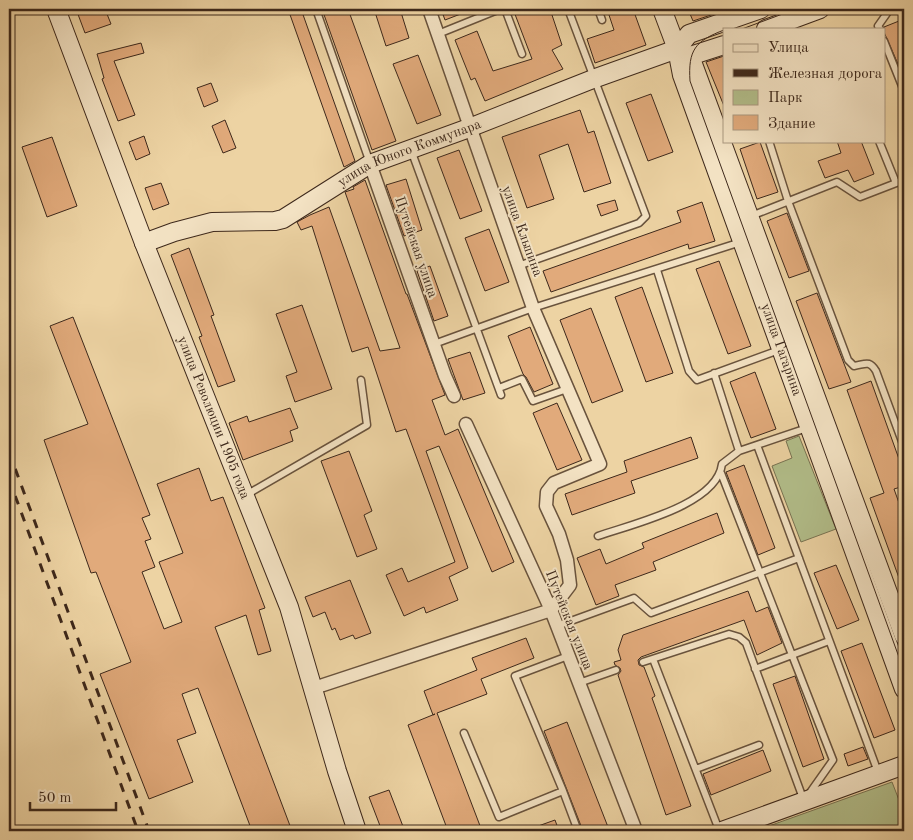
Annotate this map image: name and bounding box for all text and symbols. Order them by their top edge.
legend [723,28,886,142]
text: Улица [768,41,809,56]
text: Железная дорога [768,67,883,82]
text: Парк [768,91,803,106]
street label: улица Юного Коммунара [335,117,483,189]
text: Здание [768,117,815,132]
street label: улица Клыпина [499,184,545,278]
street label: Путейская улица [392,195,440,300]
street label: улица Гагарина [758,301,804,397]
street label: улица Революции 1905 года [175,334,252,501]
street label: Путейская улица [543,568,595,672]
scale bar [30,780,116,812]
text: 50 m [38,791,72,806]

